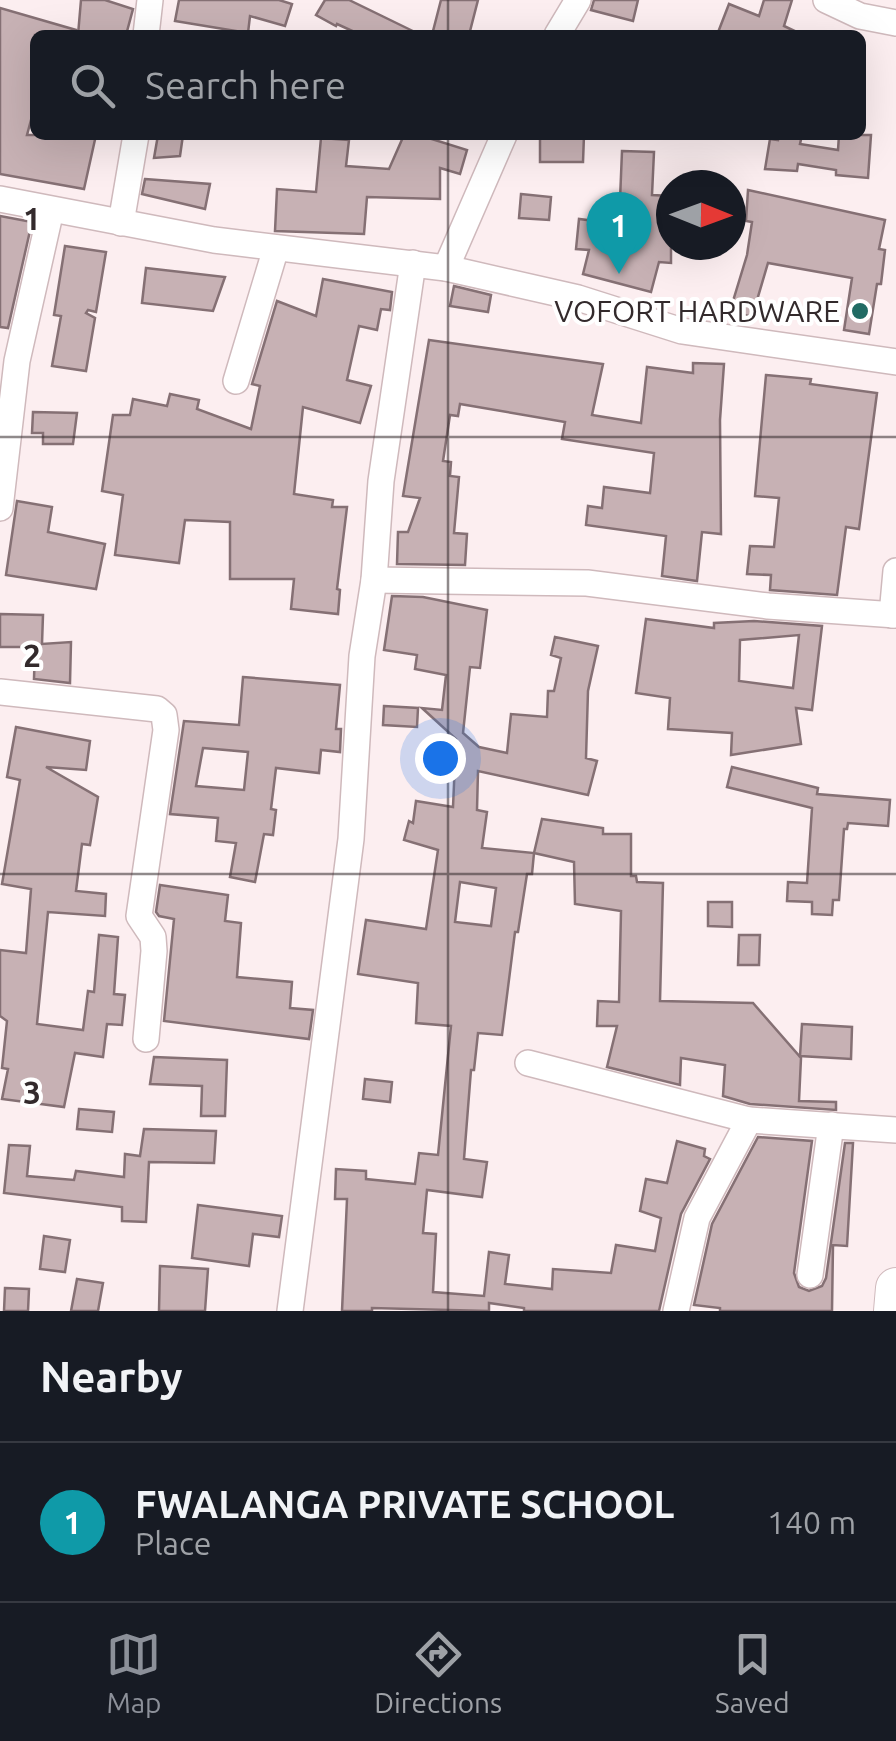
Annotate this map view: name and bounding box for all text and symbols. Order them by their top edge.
search box [30,30,866,140]
icon: search [65,58,120,113]
text: Search here [145,64,346,106]
north arrow [656,170,746,260]
pin: 1 [586,192,652,274]
text: 1 [23,200,41,236]
place label: VOFORT HARDWARE [554,294,840,328]
marker: VOFORT HARDWARE [849,300,871,322]
text: 2 [23,637,41,673]
your location [415,733,466,784]
text: 3 [23,1074,41,1110]
text: Nearby [40,1353,183,1400]
text: FWALANGA PRIVATE SCHOOL [135,1483,674,1525]
text: 1 [63,1504,82,1540]
text: 140 m [767,1504,856,1540]
text: Place [135,1525,211,1561]
tab: Map [106,1627,162,1718]
tab: Directions [374,1627,502,1718]
tab: Saved [715,1627,790,1718]

